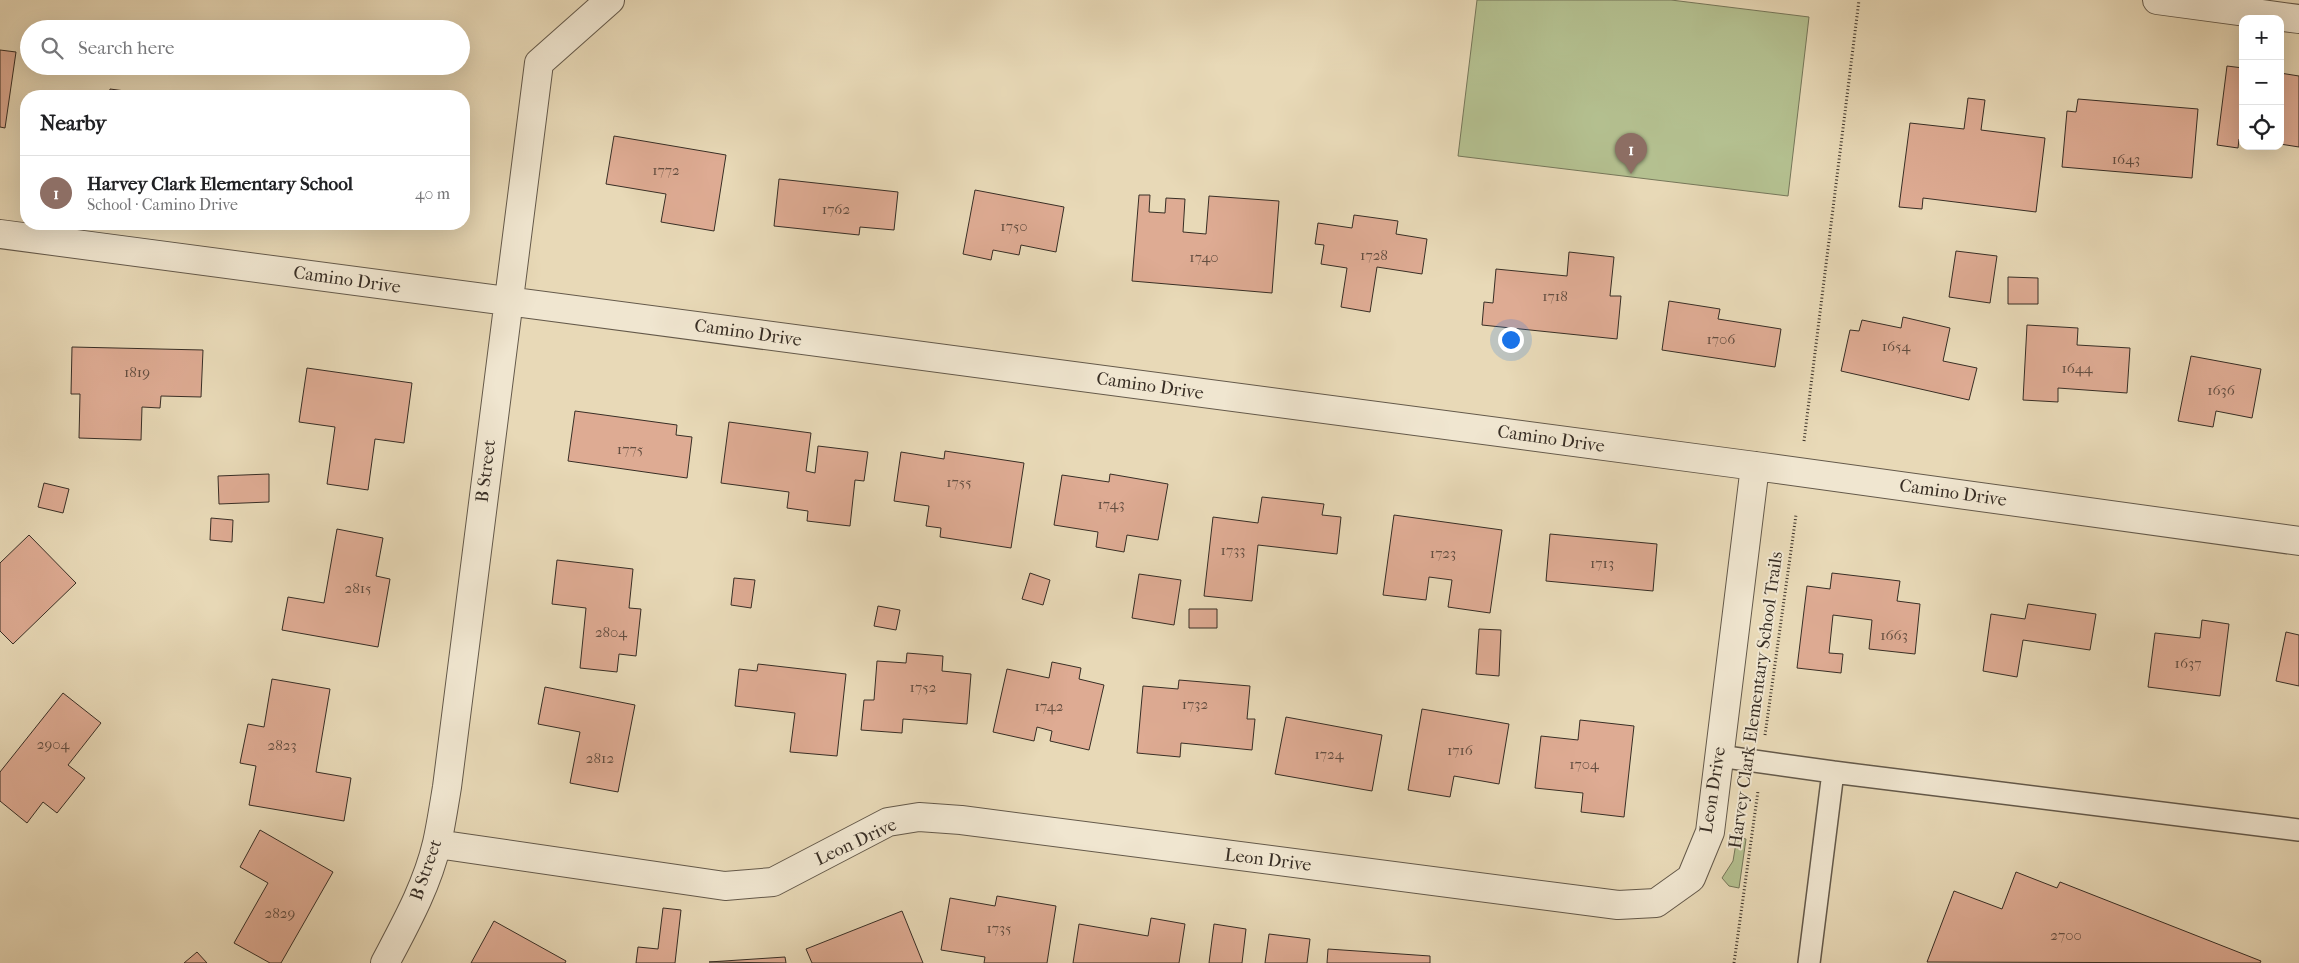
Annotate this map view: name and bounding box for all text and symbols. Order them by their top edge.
map controls [2239,15,2284,150]
button: + [2239,15,2284,60]
search box [20,20,470,75]
icon: search [38,34,66,62]
text: Search here [78,37,174,59]
button: − [2239,60,2284,105]
button: locate [2239,105,2284,150]
text: Nearby [40,111,106,135]
pin: 1 [1615,133,1647,174]
house number: 1643 [2112,150,2140,168]
house number: 1772 [652,161,680,179]
text: Harvey Clark Elementary School [87,173,353,195]
text: 1 [53,184,59,203]
text: 40 m [415,184,450,203]
text: School · Camino Drive [87,195,238,214]
house number: 1762 [822,200,850,218]
house number: 1750 [1000,217,1028,235]
house number: 1728 [1360,246,1388,264]
house number: 1740 [1189,248,1219,266]
street label: Camino Drive [292,262,402,298]
house number: 1718 [1542,287,1568,305]
street label: Camino Drive [693,315,803,351]
your location [1498,327,1524,353]
house number: 1706 [1707,330,1736,348]
house number: 1654 [1882,337,1912,355]
house number: 1644 [2061,359,2094,377]
house number: 1819 [124,363,150,381]
street label: Camino Drive [1095,368,1205,404]
house number: 1636 [2207,381,2236,399]
street label: Camino Drive [1496,421,1606,457]
street label: B Street [472,438,500,504]
house number: 1775 [617,440,643,458]
house number: 1755 [946,473,972,491]
street label: Camino Drive [1898,475,2008,511]
house number: 1743 [1097,495,1125,513]
house number: 1733 [1221,541,1245,559]
house number: 1723 [1430,544,1456,562]
street label: Harvey Clark Elementary School Trails [1725,550,1787,850]
house number: 1713 [1590,554,1614,572]
house number: 2815 [344,579,372,597]
house number: 2804 [595,623,628,641]
house number: 1663 [1880,626,1908,644]
house number: 1637 [2175,654,2201,672]
house number: 1752 [910,678,937,696]
house number: 1732 [1182,695,1209,713]
house number: 1742 [1035,697,1064,715]
house number: 2904 [37,735,70,753]
house number: 2823 [267,736,297,754]
house number: 1716 [1447,741,1474,759]
house number: 1724 [1314,745,1345,763]
street label: Leon Drive [1696,745,1730,835]
house number: 2812 [586,749,614,767]
house number: 1704 [1569,755,1600,773]
street label: Leon Drive [812,814,900,870]
street label: B Street [406,836,446,903]
street label: Leon Drive [1223,844,1313,876]
house number: 2829 [265,904,296,922]
house number: 1735 [986,919,1012,937]
house number: 2700 [2050,926,2082,944]

